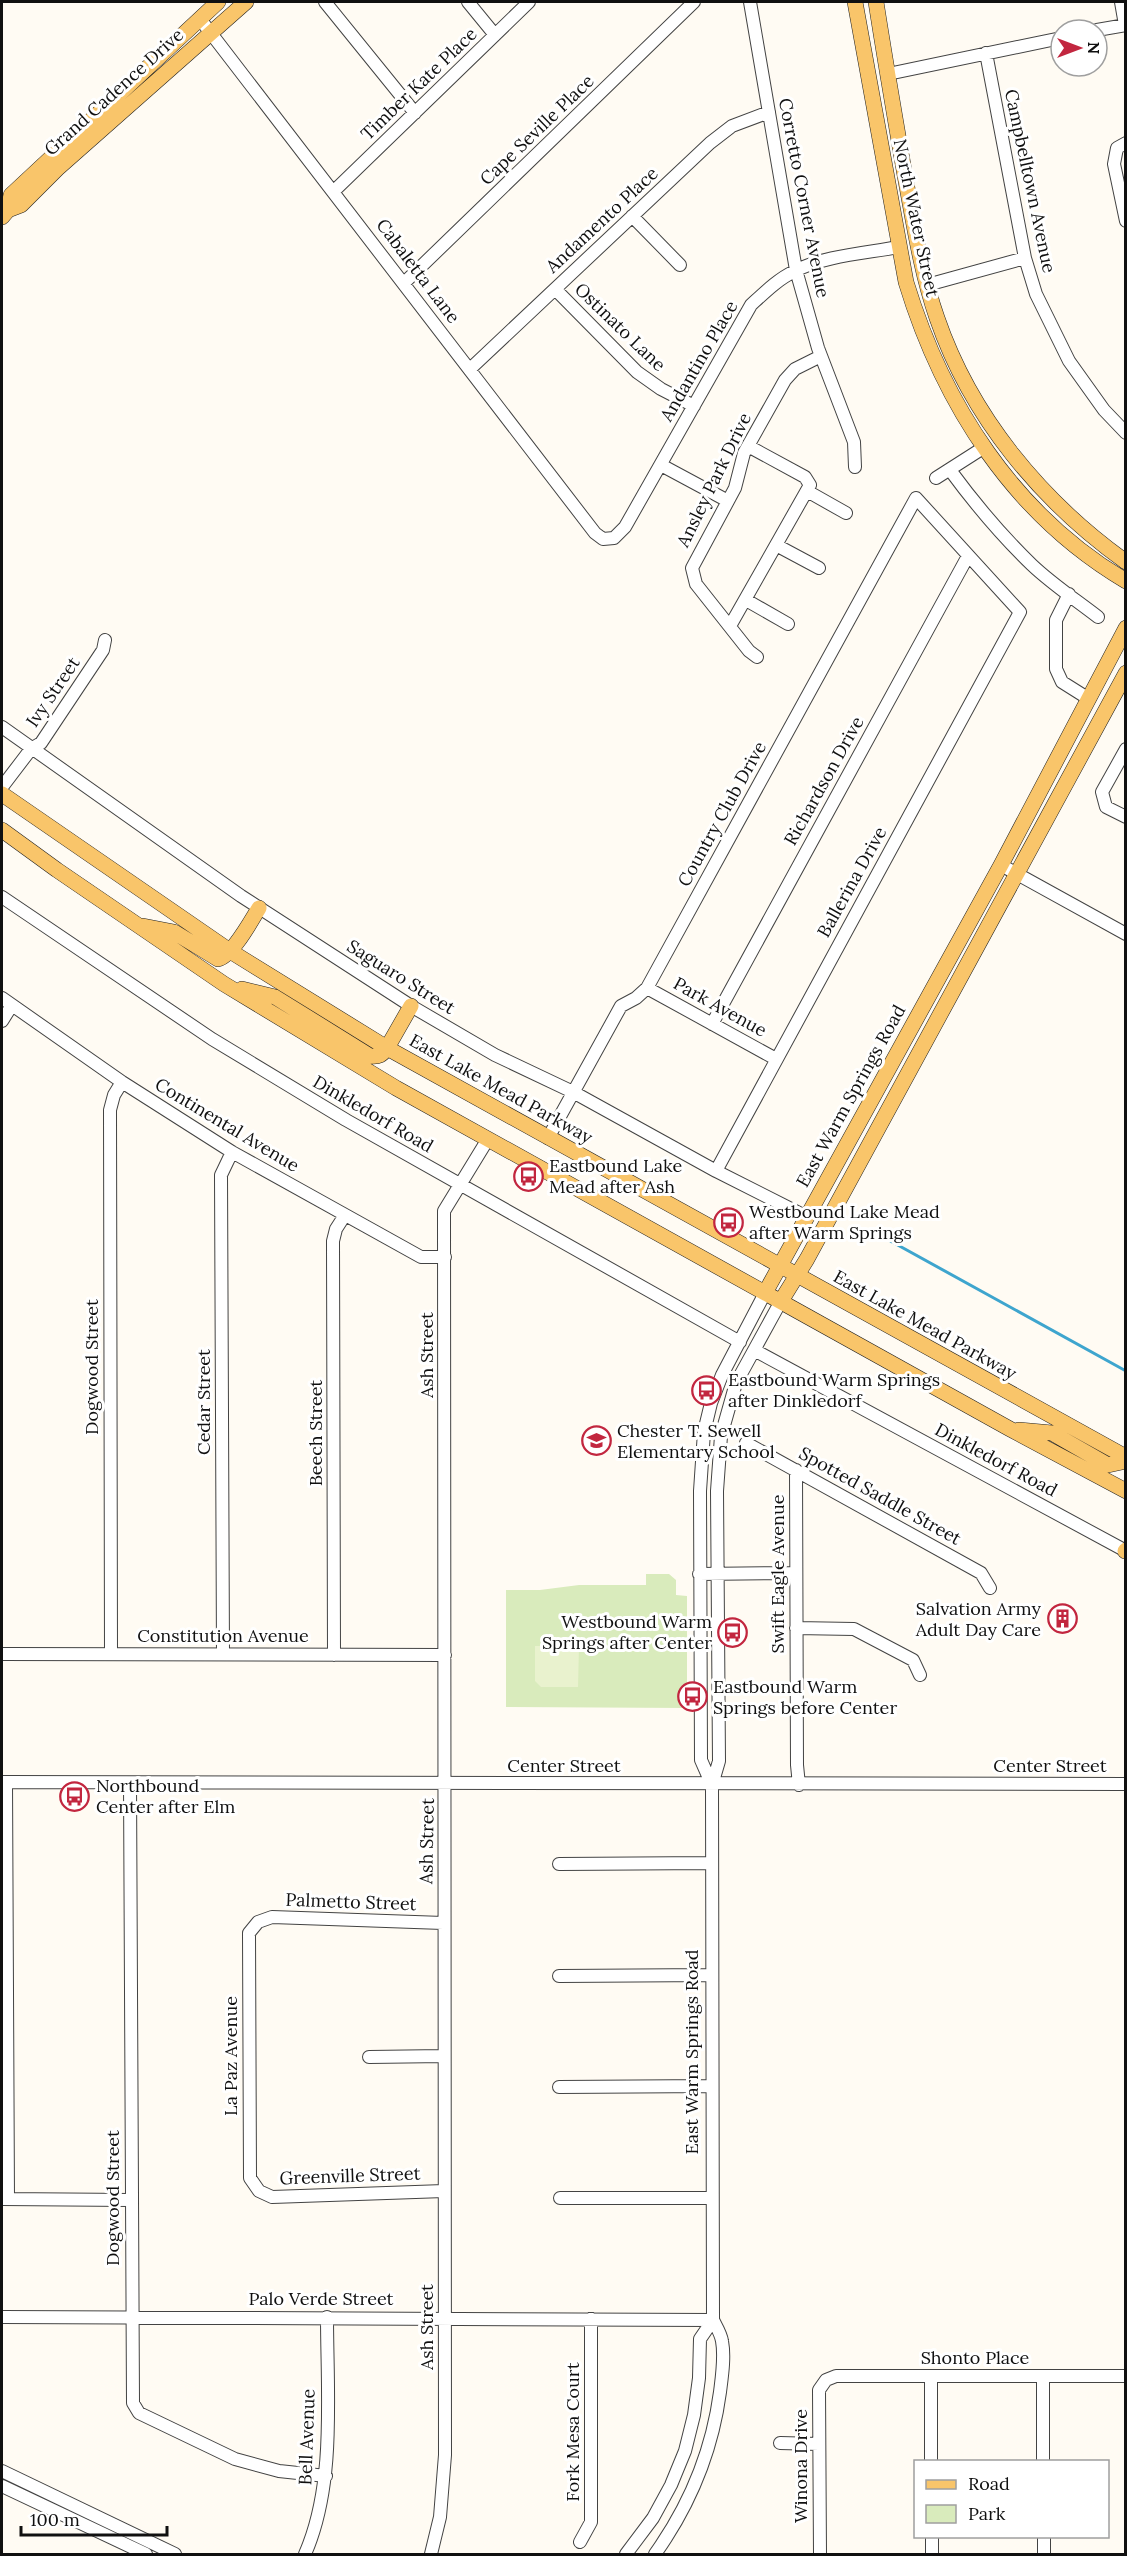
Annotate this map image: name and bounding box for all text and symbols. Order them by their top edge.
north arrow [1049,18,1109,78]
street label: Timber Kate Place [356,22,482,145]
street label: Grand Cadence Drive [39,23,188,160]
text: N [1084,42,1104,54]
street label: Cape Seville Place [475,69,599,190]
street label: Campbelltown Avenue [1000,87,1061,275]
street label: Corretto Corner Avenue [774,96,835,300]
street label: North Water Street [888,137,944,299]
street label: Andamento Place [540,162,663,278]
street label: Cabaletta Lane [372,214,465,328]
street label: Ostinato Lane [570,277,671,376]
street label: Andantino Place [654,296,743,426]
street label: Ansley Park Drive [671,409,756,552]
street label: Ivy Street [21,652,85,731]
street label: Richardson Drive [779,712,869,849]
street label: Country Club Drive [672,737,771,890]
street label: Ballerina Drive [812,822,892,941]
street label: Saguaro Street [343,934,460,1019]
street label: Park Avenue [669,971,771,1042]
street label: East Warm Springs Road [791,1000,910,1191]
street label: East Lake Mead Parkway [406,1029,597,1149]
street label: Dinkledorf Road [309,1070,438,1157]
street label: Continental Avenue [151,1072,304,1177]
place label: Eastbound Lake Mead after Ash [549,1154,683,1198]
bus stop icon: Eastbound Lake Mead after Ash [512,1160,544,1192]
place label: Westbound Lake Mead after Warm Springs [749,1200,940,1244]
bus stop icon: Westbound Lake Mead after Warm Springs [712,1206,744,1238]
street label: East Lake Mead Parkway [830,1265,1021,1385]
street label: Dogwood Street [80,1299,103,1435]
street label: Ash Street [415,1312,438,1399]
street label: Cedar Street [192,1349,215,1455]
place label: Eastbound Warm Springs after Dinkledorf [728,1368,940,1412]
bus stop icon: Eastbound Warm Springs after Dinkledorf [691,1374,723,1406]
street label: Beech Street [304,1380,327,1486]
street label: Dinkledorf Road [931,1418,1062,1502]
place label: Chester T. Sewell Elementary School [617,1419,775,1463]
school or university icon: Chester T. Sewell Elementary School [580,1425,612,1457]
street label: Spotted Saddle Street [795,1441,965,1550]
street label: Swift Eagle Avenue [766,1494,789,1653]
place label: Salvation Army Adult Day Care [915,1597,1041,1641]
building icon: Salvation Army Adult Day Care [1046,1603,1078,1635]
place label: Westbound Warm Springs after Center [542,1610,712,1654]
bus stop icon: Westbound Warm Springs after Center [717,1616,749,1648]
street label: Constitution Avenue [137,1624,309,1647]
place label: Eastbound Warm Springs before Center [713,1675,897,1719]
bus stop icon: Eastbound Warm Springs before Center [676,1681,708,1713]
street label: Center Street [507,1754,621,1777]
street label: Center Street [993,1754,1107,1777]
place label: Northbound Center after Elm [96,1774,235,1818]
bus stop icon: Northbound Center after Elm [59,1780,91,1812]
street label: Ash Street [414,1798,439,1885]
street label: Palmetto Street [285,1888,417,1915]
street label: East Warm Springs Road [680,1949,703,2155]
street label: La Paz Avenue [219,1996,242,2116]
street label: Dogwood Street [101,2130,124,2266]
street label: Greenville Street [279,2162,421,2189]
street label: Ash Street [415,2284,438,2371]
street label: Palo Verde Street [249,2287,394,2310]
street label: Shonto Place [921,2346,1030,2369]
street label: Fork Mesa Court [561,2362,584,2502]
street label: Bell Avenue [293,2388,320,2486]
street label: Winona Drive [789,2409,812,2523]
legend [914,2460,1109,2538]
text: Road [968,2472,1010,2495]
scale bar [21,2499,166,2537]
text: Park [968,2502,1006,2525]
text: 100 m [30,2508,80,2531]

